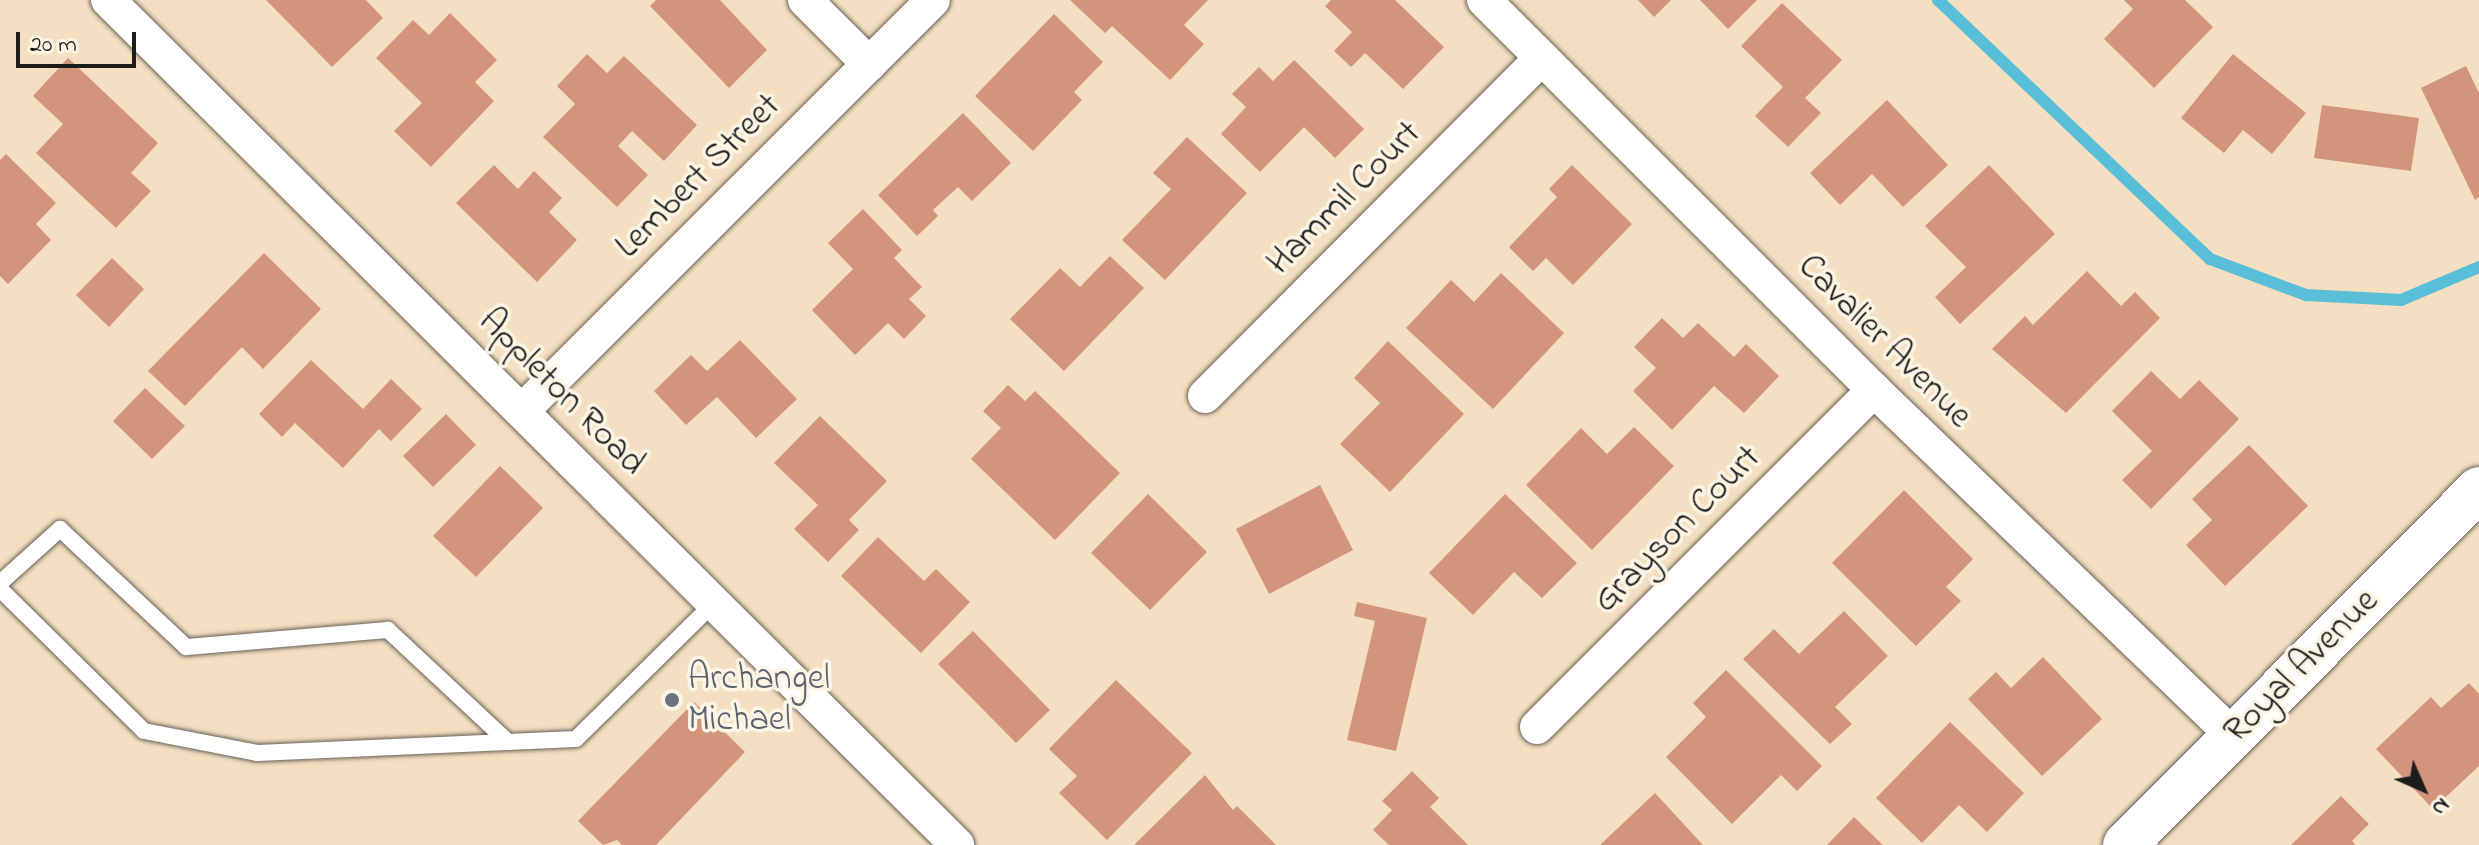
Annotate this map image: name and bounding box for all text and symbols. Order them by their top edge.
scale bar [20,16,140,66]
text: 20 m [30,28,77,63]
street label: Lembert Street [608,86,790,268]
street label: Hammil Court [1259,113,1431,285]
street label: Cavalier Avenue [1788,246,1980,438]
street label: Appleton Road [469,301,653,485]
street label: Grayson Court [1585,437,1771,623]
street label: Royal Avenue [2216,581,2388,753]
place label: Archangel Michael [688,657,830,742]
marker: Archangel Michael [663,691,681,709]
north arrow [2383,749,2463,829]
text: N [2423,789,2457,823]

